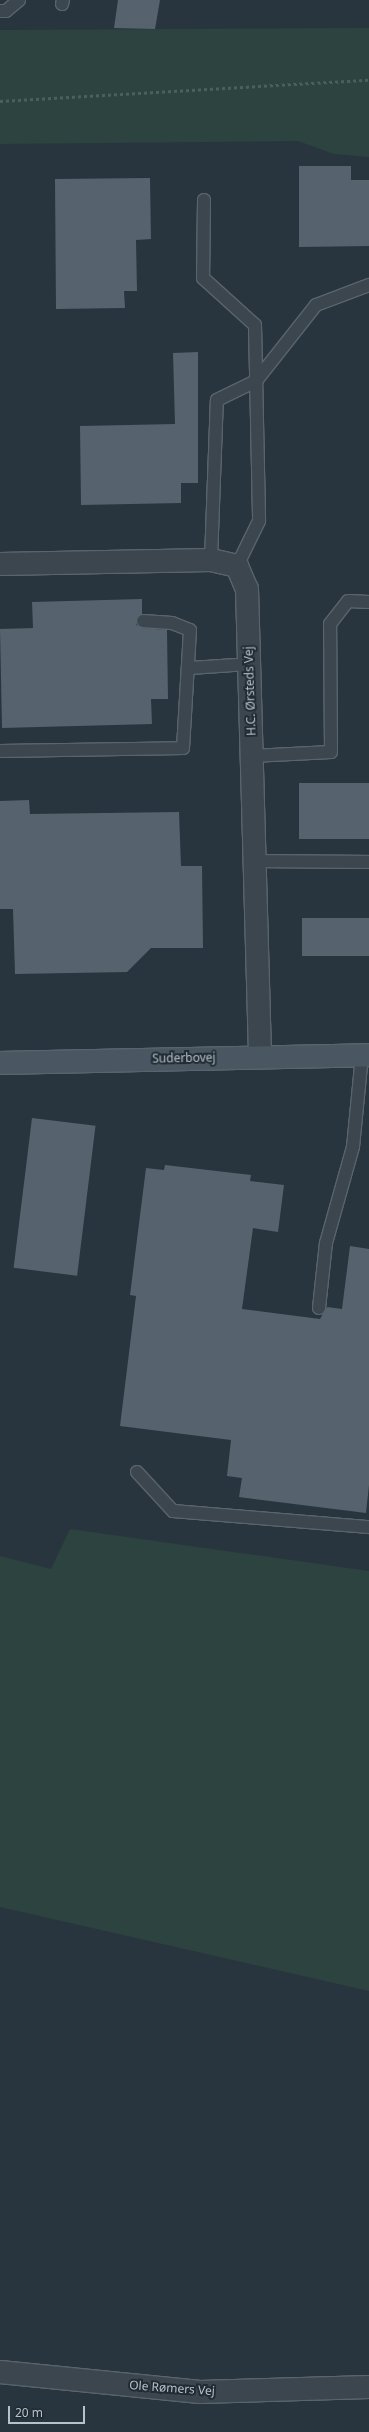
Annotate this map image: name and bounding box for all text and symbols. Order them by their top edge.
street label: H.C. Ørsteds Vej [241,646,259,736]
street label: Suderbovej [152,1050,216,1066]
street label: Ole Rømers Vej [129,2378,215,2398]
scale bar [10,2398,87,2424]
text: 20 m [15,2404,43,2421]

